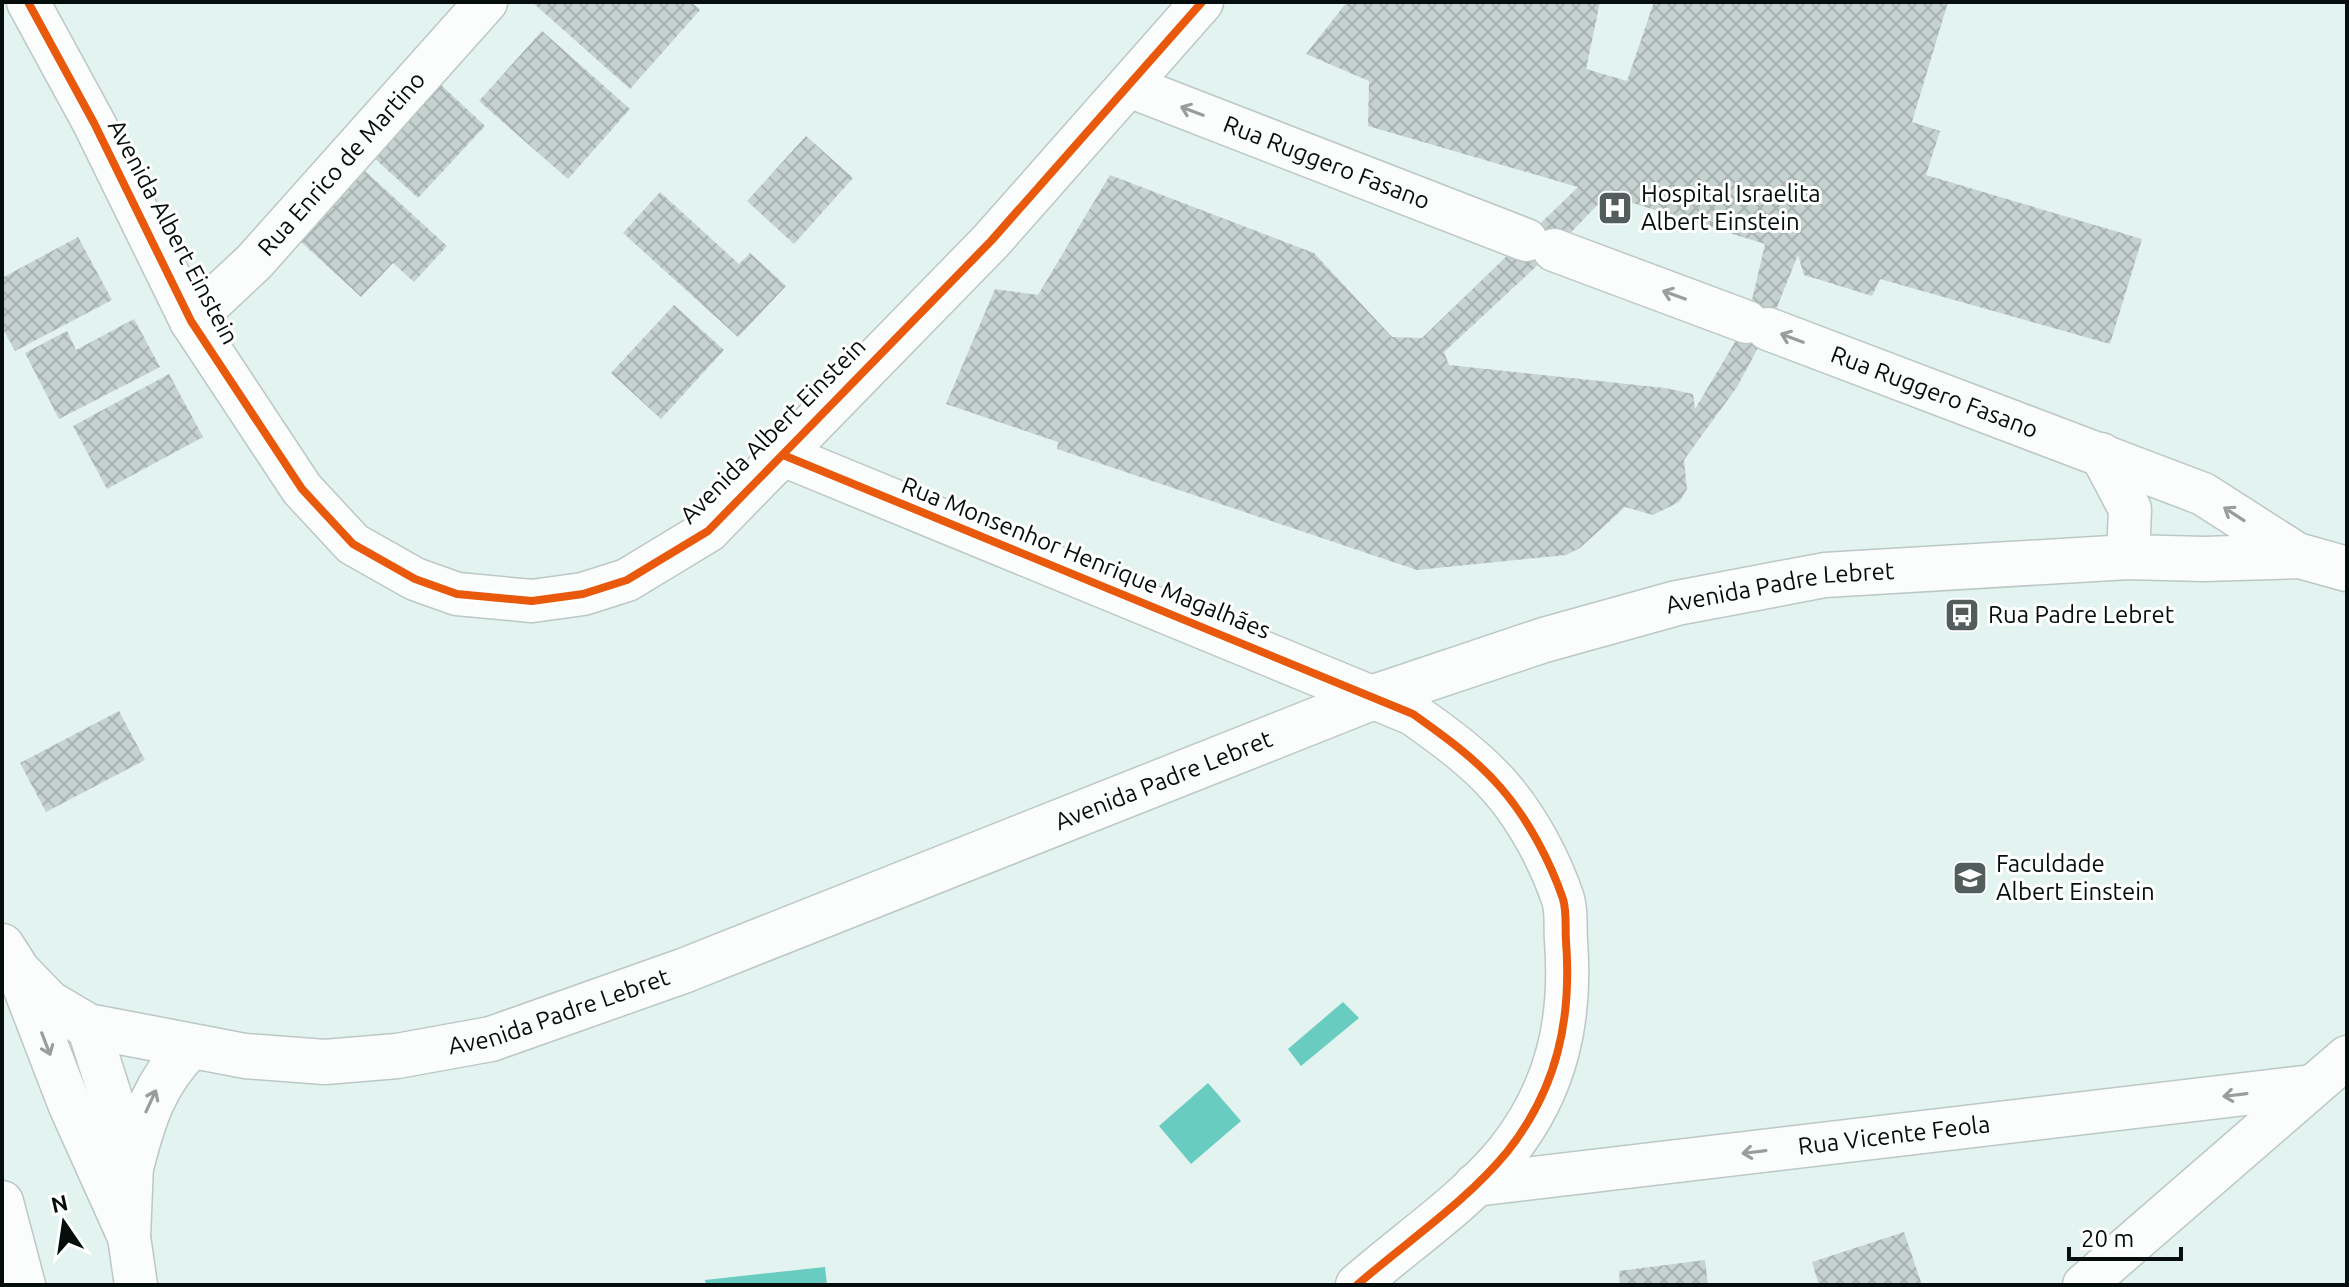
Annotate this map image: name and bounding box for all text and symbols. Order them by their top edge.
street label: Rua Enrico de Martino [252,66,430,261]
one-way arrow [1180,103,1205,117]
street label: Rua Ruggero Fasano [1220,110,1434,214]
street label: Avenida Albert Einstein [103,115,244,349]
place label: Hospital Israelita Albert Einstein [1641,180,1821,235]
hospital icon: Hospital Israelita Albert Einstein [1596,189,1634,227]
one-way arrow [1662,287,1687,301]
one-way arrow [1780,330,1805,344]
street label: Avenida Albert Einstein [675,333,871,529]
street label: Rua Ruggero Fasano [1827,340,2042,443]
street label: Rua Monsenhor Henrique Magalhães [898,471,1274,644]
one-way arrow [2224,506,2246,523]
street label: Avenida Padre Lebret [1662,557,1896,619]
bus stop icon: Rua Padre Lebret [1943,596,1981,634]
place label: Rua Padre Lebret [1988,601,2175,628]
street label: Avenida Padre Lebret [1051,725,1276,835]
place label: Faculdade Albert Einstein [1996,850,2155,905]
school or university icon: Faculdade Albert Einstein [1951,859,1989,897]
street label: Avenida Padre Lebret [446,963,673,1059]
one-way arrow [40,1031,54,1056]
one-way arrow [2222,1088,2249,1103]
one-way arrow [144,1089,159,1113]
street label: Rua Vicente Feola [1797,1110,1992,1160]
one-way arrow [1742,1145,1767,1160]
north arrow [24,1183,104,1263]
text: N [49,1189,70,1217]
scale bar [2069,1211,2181,1261]
text: 20 m [2081,1225,2134,1252]

